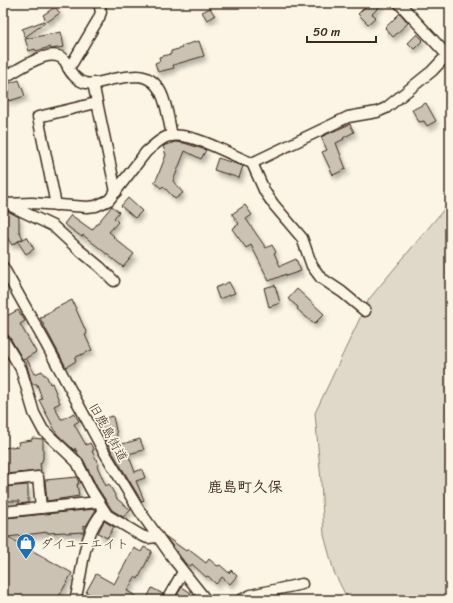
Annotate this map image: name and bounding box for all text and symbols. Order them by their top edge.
scale bar [307,18,376,44]
text: 50 m [313,21,340,43]
street label: 旧鹿島街道 [83,398,134,466]
district label: 鹿島町久保 [207,474,283,500]
shop icon: ダイユーエイト [15,532,37,560]
place label: ダイユーエイト [40,532,129,555]

